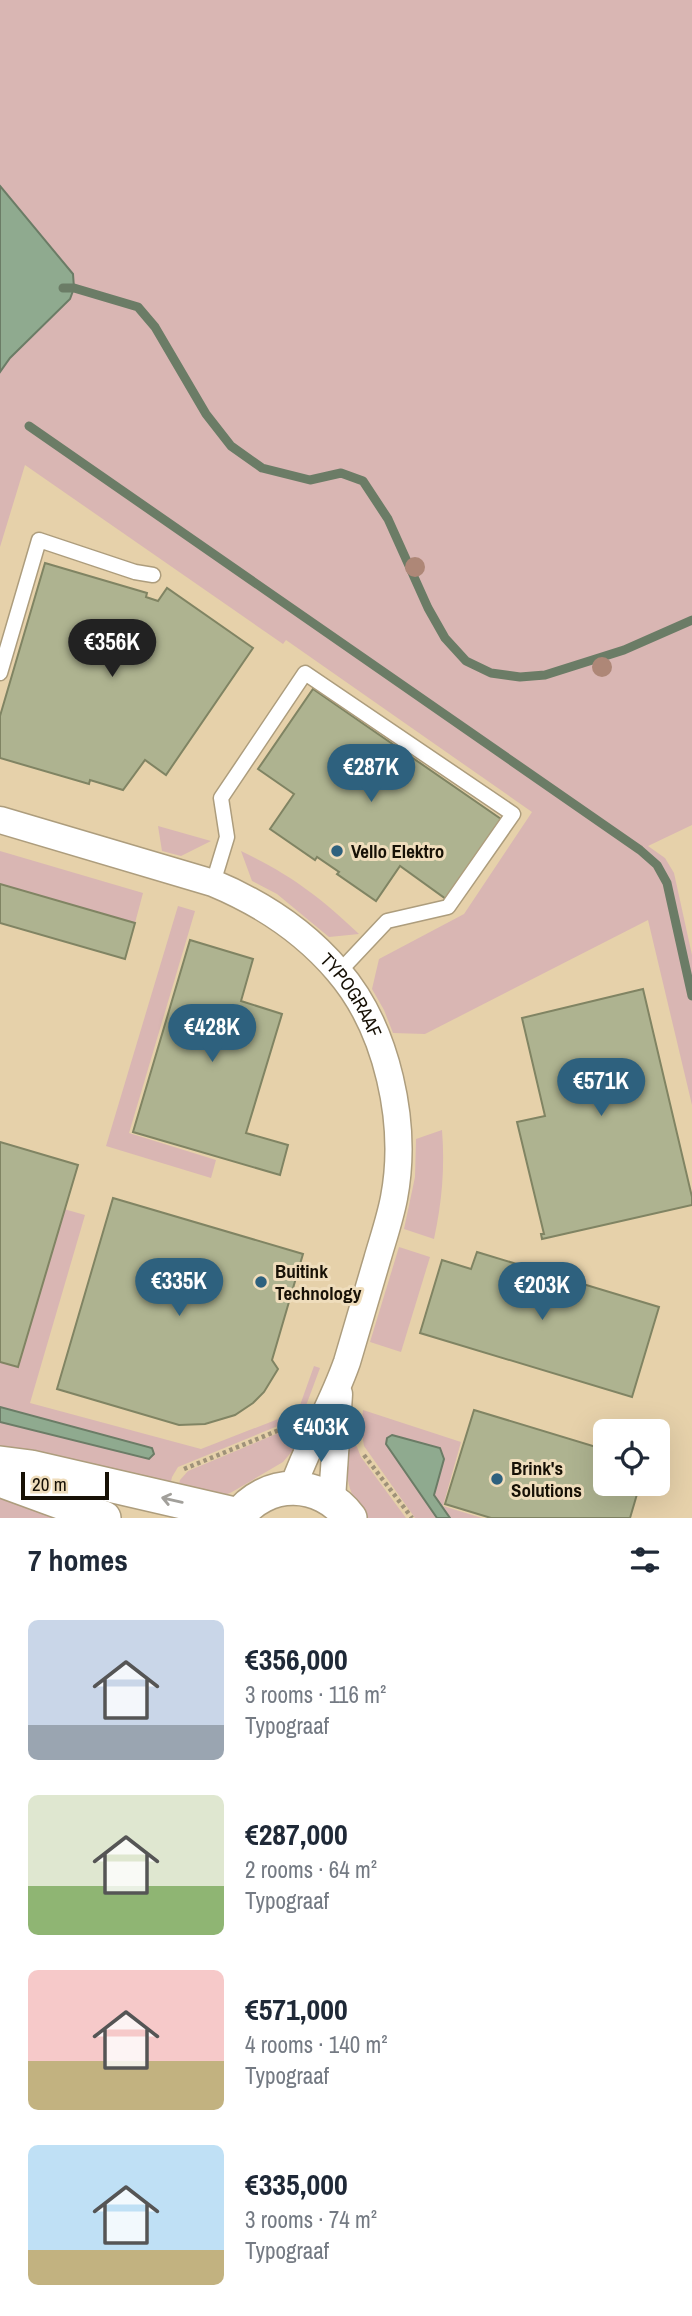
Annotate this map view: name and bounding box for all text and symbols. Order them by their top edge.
pin: €356K [63,620,161,679]
text: €356K [84,626,140,657]
pin: €287K [322,744,420,804]
text: €287K [343,751,399,782]
place label: Vello Elektro [351,838,444,864]
marker: Vello Elektro [329,843,345,859]
street label: TYPOGRAAF [315,947,388,1041]
pin: €428K [163,1004,261,1064]
text: €428K [184,1011,240,1042]
pin: €571K [552,1058,650,1118]
text: €571K [573,1065,629,1096]
pin: €335K [130,1258,228,1318]
place label: Buitink Technology [275,1258,362,1306]
pin: €203K [493,1262,591,1322]
text: €335K [151,1265,207,1296]
text: €203K [514,1269,570,1300]
marker: Buitink Technology [253,1274,269,1290]
pin: €403K [272,1404,370,1464]
text: €403K [293,1411,349,1442]
map controls [593,1419,670,1496]
button: locate [593,1419,670,1496]
place label: Brink's Solutions [511,1455,582,1503]
scale bar [21,1469,108,1501]
text: 20 m [32,1471,67,1497]
marker: Brink's Solutions [489,1471,505,1487]
one-way arrow [161,1493,184,1506]
text: 7 homes [28,1540,128,1580]
icon: filters [626,1541,664,1579]
text: €356,000 [245,1639,348,1679]
icon: home [84,1648,168,1732]
text: 3 rooms · 116 m² [245,1679,386,1710]
text: Typograaf [245,1710,329,1741]
text: €287,000 [245,1814,348,1854]
icon: home [84,1823,168,1907]
text: 2 rooms · 64 m² [245,1854,377,1885]
text: Typograaf [245,1885,329,1916]
text: €571,000 [245,1989,348,2029]
icon: home [84,1998,168,2082]
text: 4 rooms · 140 m² [245,2029,388,2060]
text: Typograaf [245,2060,329,2091]
text: €335,000 [245,2164,348,2204]
icon: home [84,2173,168,2257]
text: 3 rooms · 74 m² [245,2204,377,2235]
text: Typograaf [245,2235,329,2266]

